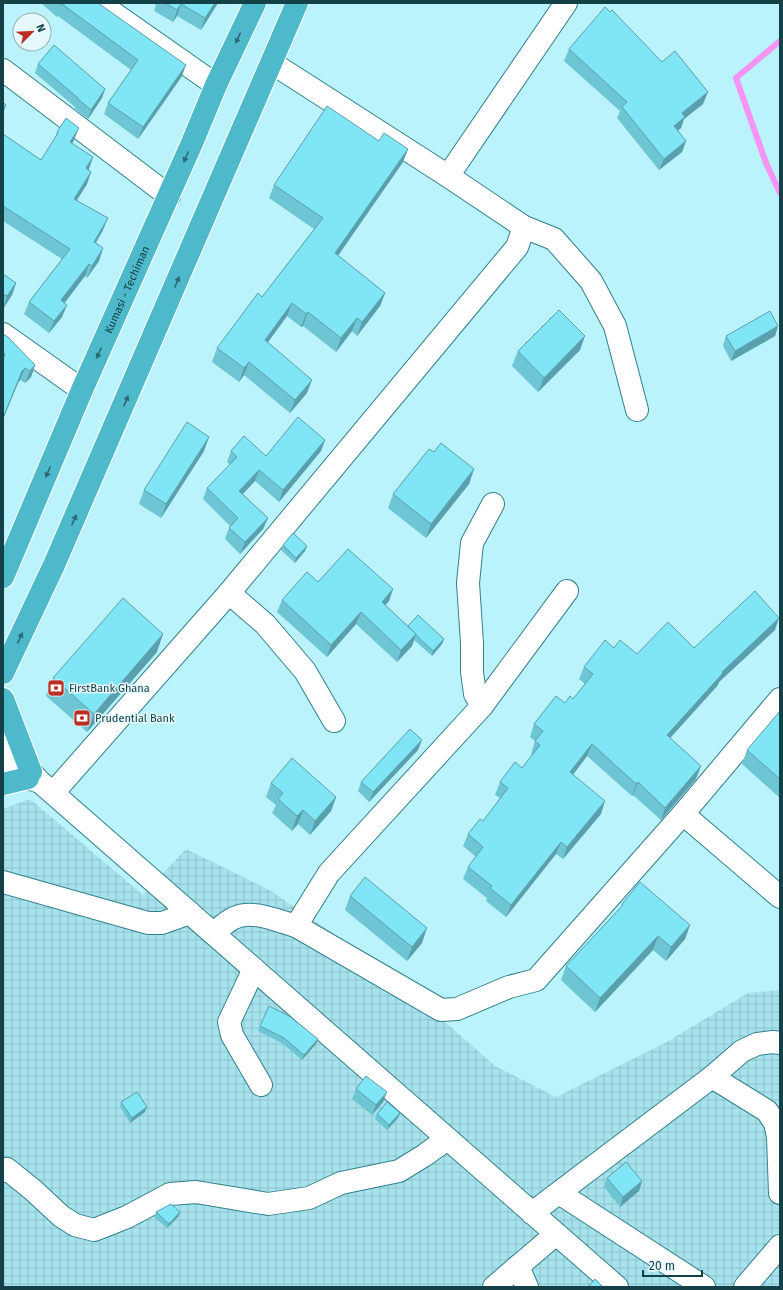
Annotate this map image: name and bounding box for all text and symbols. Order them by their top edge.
north arrow [12,12,52,52]
text: N [33,22,48,34]
one-way arrow [235,33,241,44]
one-way arrow [183,152,189,163]
street label: Kumasi - Techiman [102,244,152,335]
one-way arrow [175,275,181,287]
one-way arrow [96,347,102,358]
one-way arrow [123,394,129,406]
one-way arrow [44,467,50,479]
one-way arrow [71,514,77,526]
one-way arrow [17,632,23,644]
bank icon: FirstBank Ghana [46,678,66,698]
place label: FirstBank Ghana [69,682,150,695]
bank icon: Prudential Bank [72,708,92,728]
place label: Prudential Bank [95,712,175,725]
scale bar [643,1252,702,1278]
text: 20 m [649,1259,675,1273]

